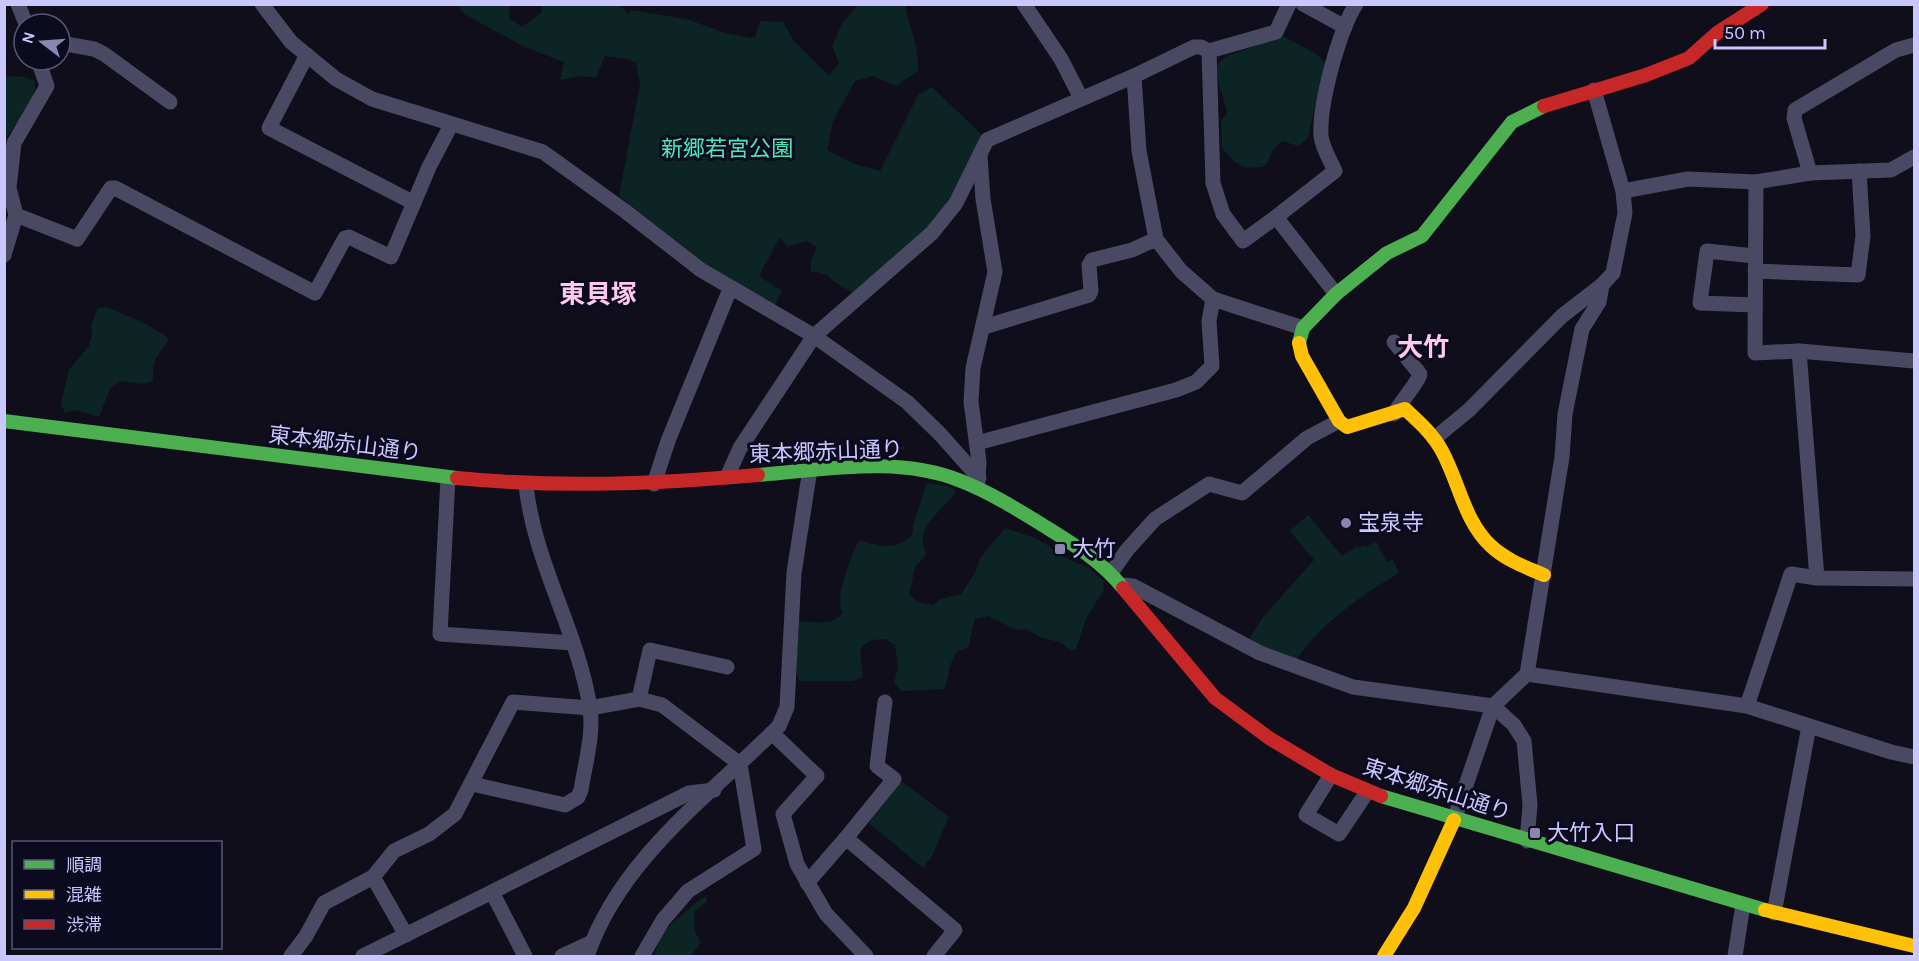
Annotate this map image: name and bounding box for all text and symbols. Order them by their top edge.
north arrow [12,12,72,72]
scale bar [1715,12,1824,50]
text: 50 m [1724,22,1766,44]
text: N [17,29,39,46]
park label: 新郷若宮公園 [661,136,793,162]
district label: 東貝塚 [559,279,637,310]
district label: 大竹 [1397,332,1449,363]
street label: 東本郷赤山通り [267,422,423,466]
street label: 東本郷赤山通り [749,436,903,468]
place label: 宝泉寺 [1358,510,1424,536]
marker: 宝泉寺 [1339,516,1353,530]
place label: 大竹 [1072,536,1116,562]
marker: 大竹 [1053,542,1067,556]
street label: 東本郷赤山通り [1360,754,1514,826]
place label: 大竹入口 [1547,820,1635,846]
marker: 大竹入口 [1528,826,1542,840]
legend [12,841,222,949]
text: 順調 [66,854,102,876]
text: 混雑 [66,884,102,906]
text: 渋滞 [66,914,102,936]

